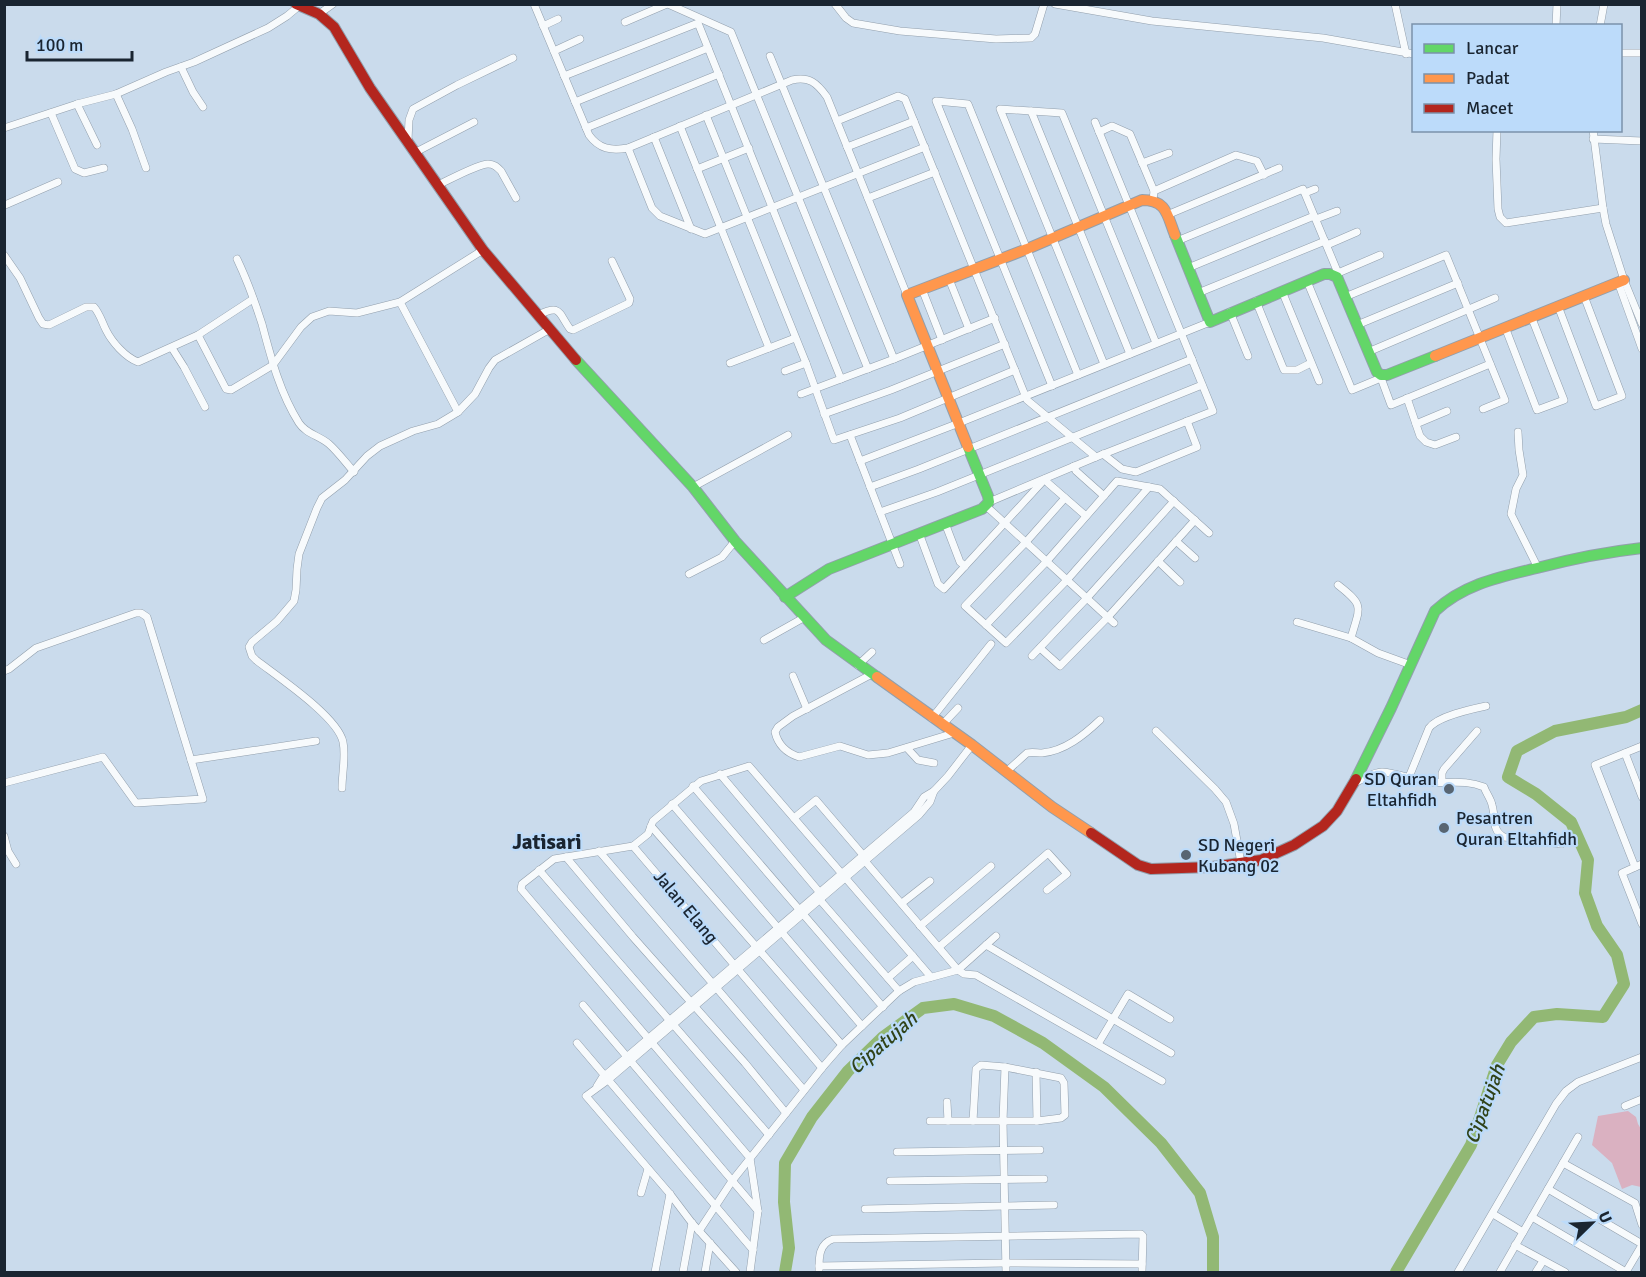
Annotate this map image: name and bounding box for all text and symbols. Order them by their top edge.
scale bar [27,24,132,62]
legend [1412,24,1622,132]
text: 100 m [36,34,83,56]
text: Lancar [1466,37,1519,59]
text: Padat [1466,67,1510,89]
text: Macet [1466,97,1513,119]
place label: SD Quran Eltahfidh [1364,768,1437,811]
marker: SD Quran Eltahfidh [1442,782,1456,796]
place label: Pesantren Quran Eltahfidh [1456,807,1577,850]
marker: Pesantren Quran Eltahfidh [1437,821,1451,835]
district label: Jatisari [512,829,582,855]
place label: SD Negeri Kubang 02 [1198,834,1280,877]
marker: SD Negeri Kubang 02 [1179,848,1193,862]
street label: Jalan Elang [649,866,723,948]
water label: Cipatujah [844,1006,923,1079]
water label: Cipatujah [1459,1060,1511,1147]
north arrow [1562,1193,1622,1253]
text: U [1593,1208,1616,1226]

